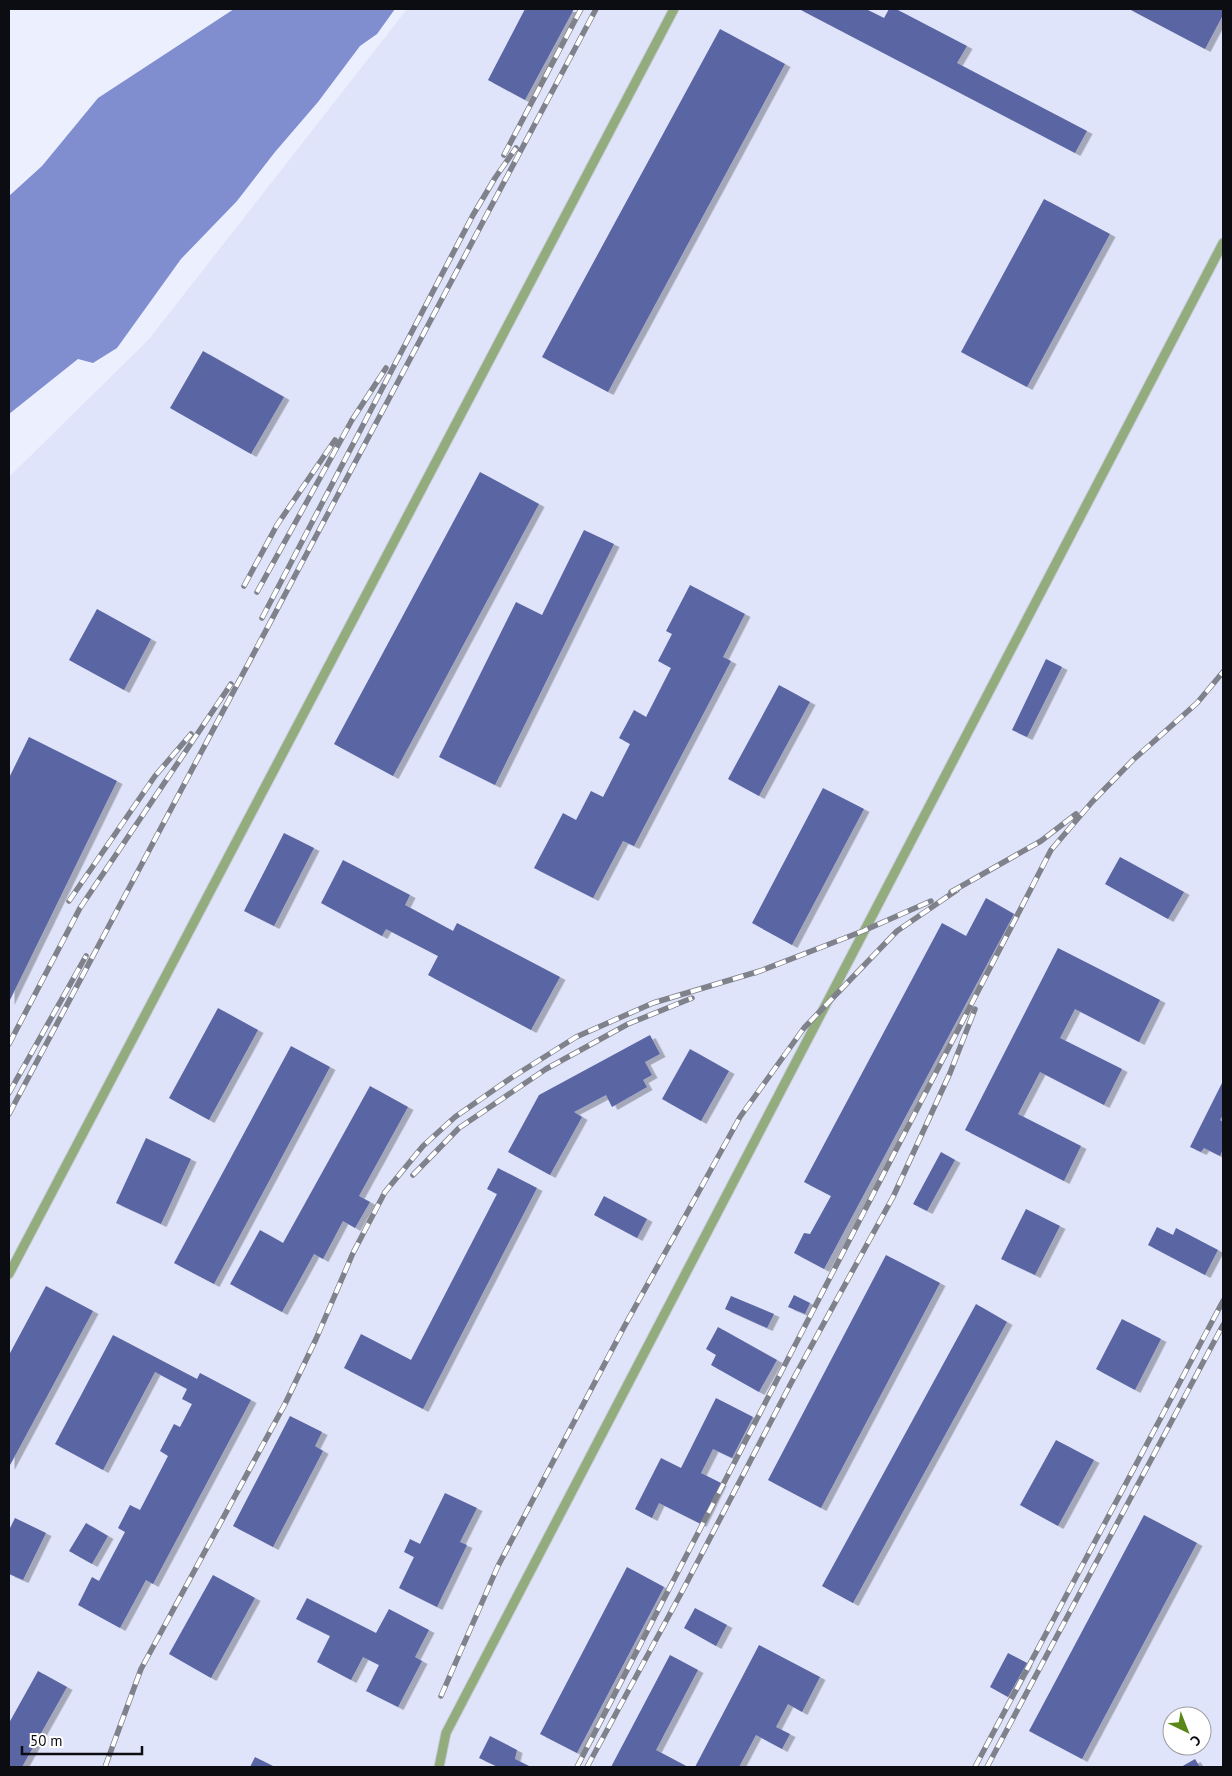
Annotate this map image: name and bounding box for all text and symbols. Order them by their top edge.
north arrow [1162,1706,1212,1756]
scale bar [22,1724,142,1756]
text: 50 m [30,1731,63,1750]
text: С [1187,1731,1205,1750]

